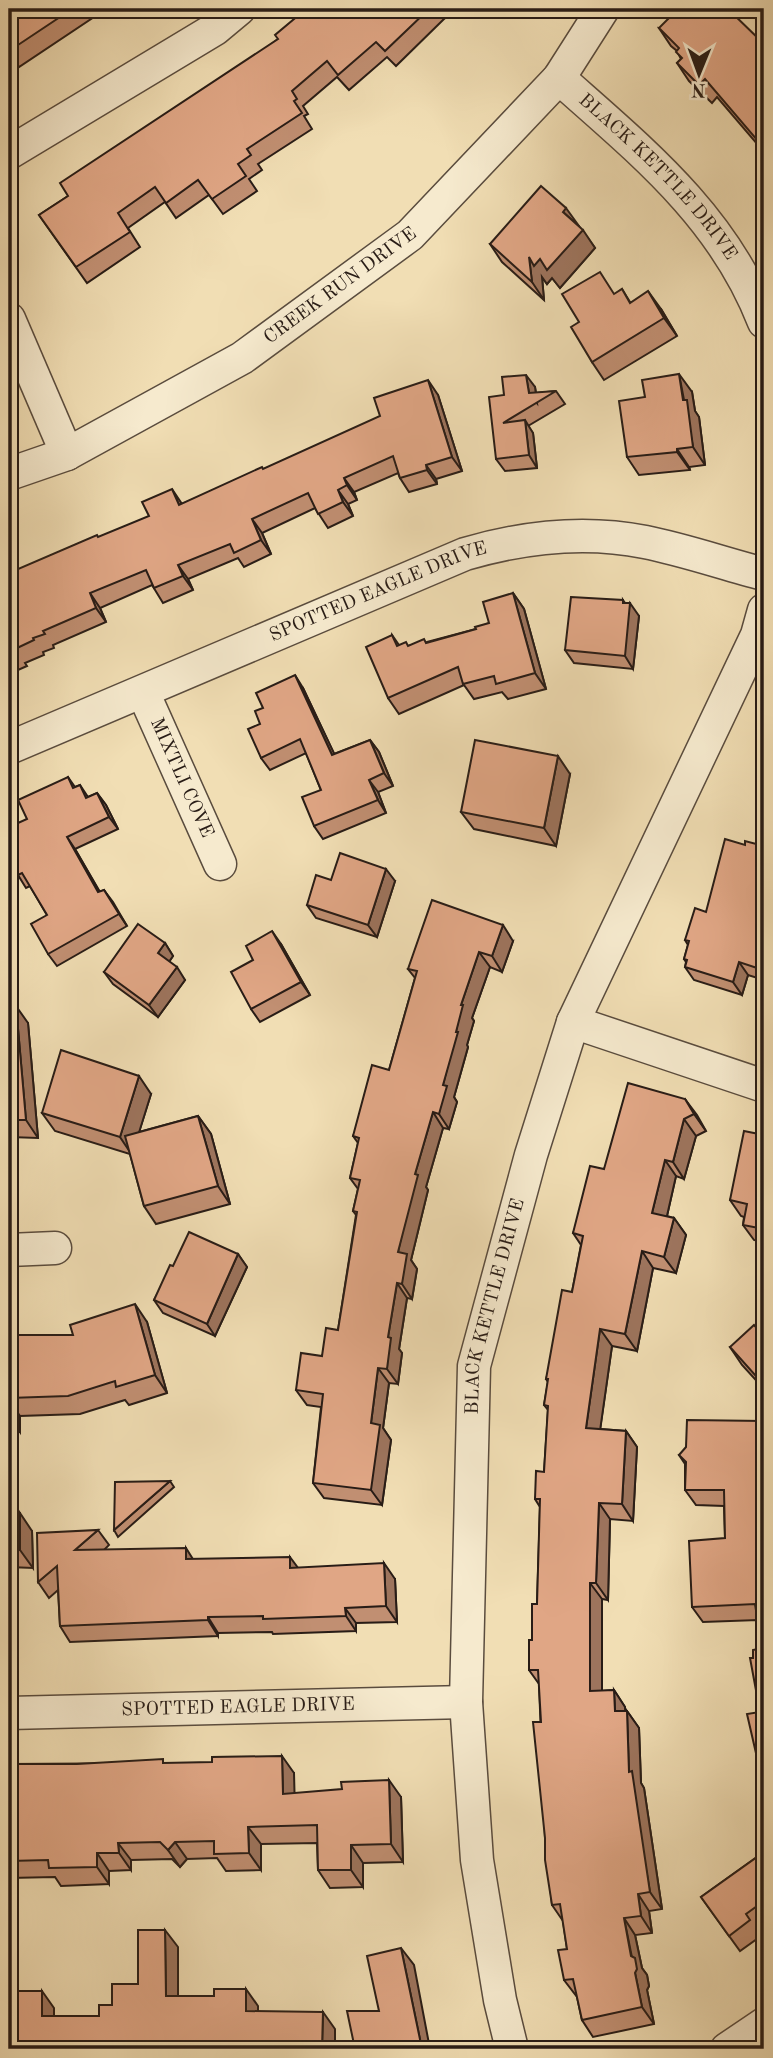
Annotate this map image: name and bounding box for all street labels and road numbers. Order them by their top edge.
street label: BLACK KETTLE DRIVE [575,90,740,263]
street label: CREEK RUN DRIVE [261,224,420,348]
street label: SPOTTED EAGLE DRIVE [267,539,489,646]
street label: MIXTLI COVE [146,715,216,841]
street label: BLACK KETTLE DRIVE [463,1197,528,1415]
street label: SPOTTED EAGLE DRIVE [121,1695,355,1720]

